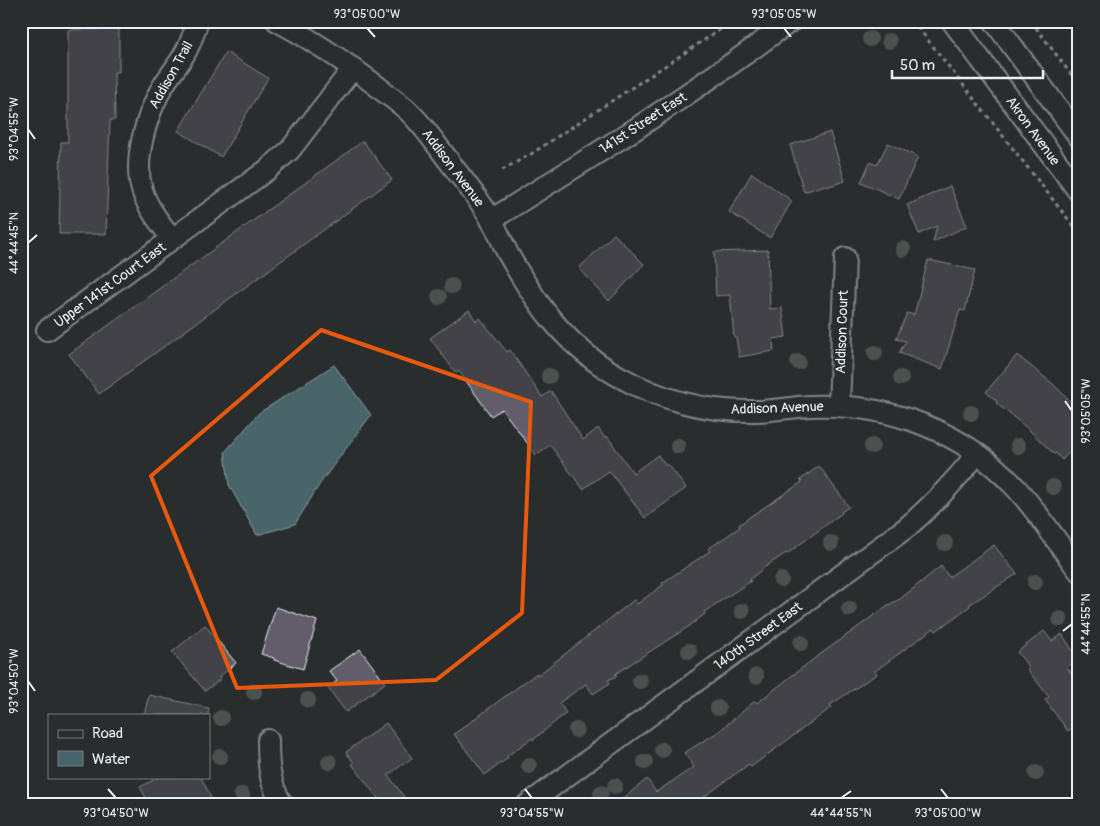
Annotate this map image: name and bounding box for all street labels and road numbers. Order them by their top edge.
street label: Addison Trail [145,38,197,112]
street label: 141st Street East [596,88,690,158]
street label: Akron Avenue [1002,93,1064,169]
street label: Addison Avenue [418,126,488,210]
street label: Upper 141st Court East [51,239,169,331]
street label: Addison Court [832,290,852,374]
street label: Addison Avenue [730,398,824,418]
street label: 140th Street East [710,598,806,674]

